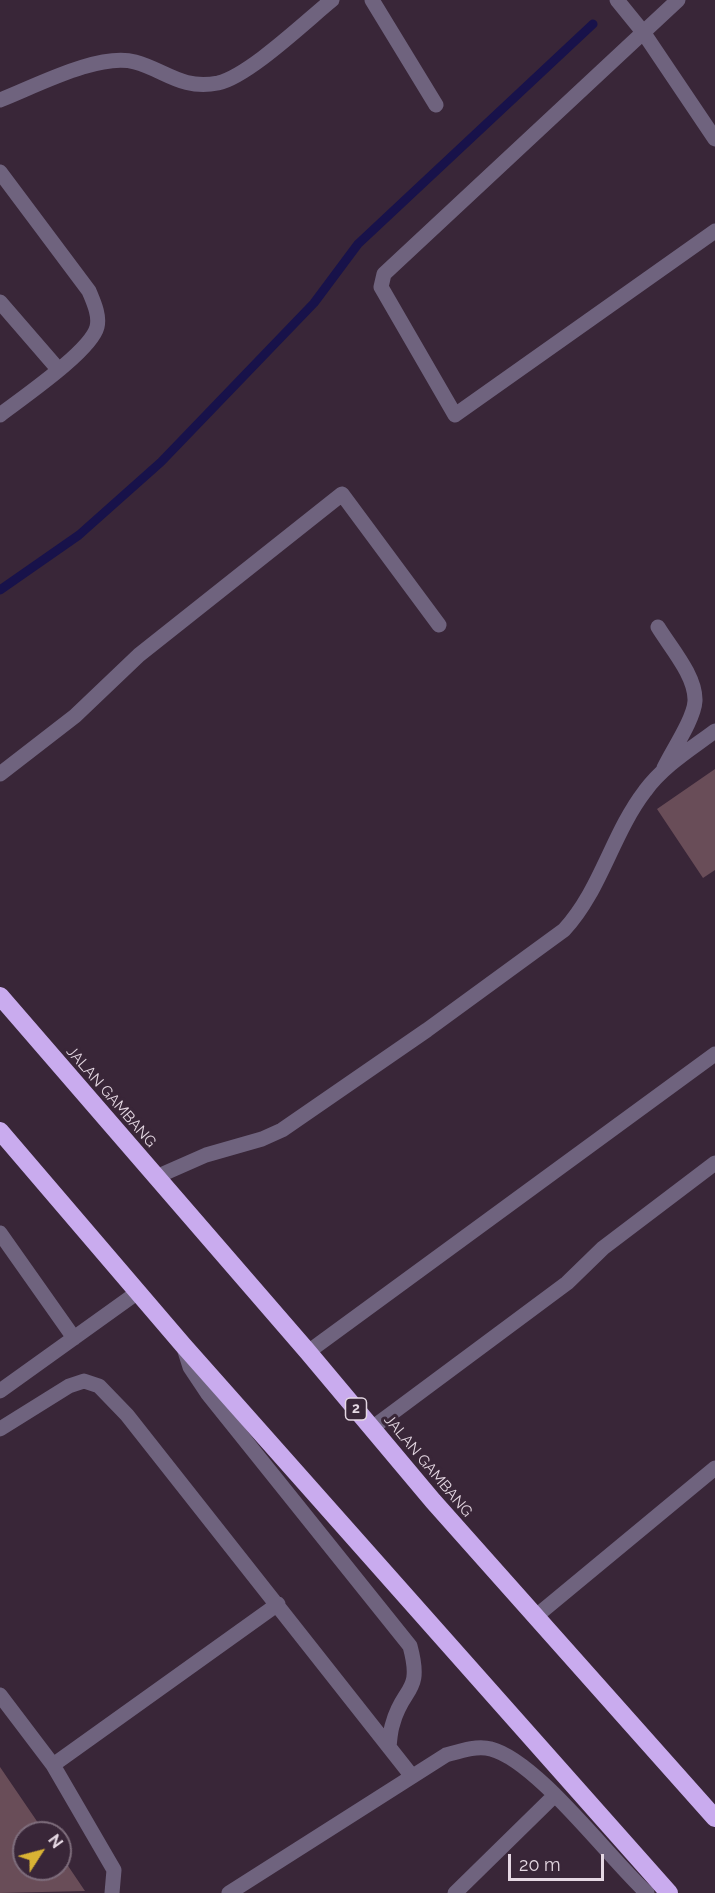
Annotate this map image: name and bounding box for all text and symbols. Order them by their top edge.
street label: JALAN GAMBANG [62,1043,160,1151]
road number: 2 [346,1398,366,1420]
street label: JALAN GAMBANG [380,1411,476,1521]
north arrow [12,1821,72,1881]
text: N [44,1831,67,1852]
scale bar [511,1842,607,1880]
text: 20 m [519,1854,561,1875]

